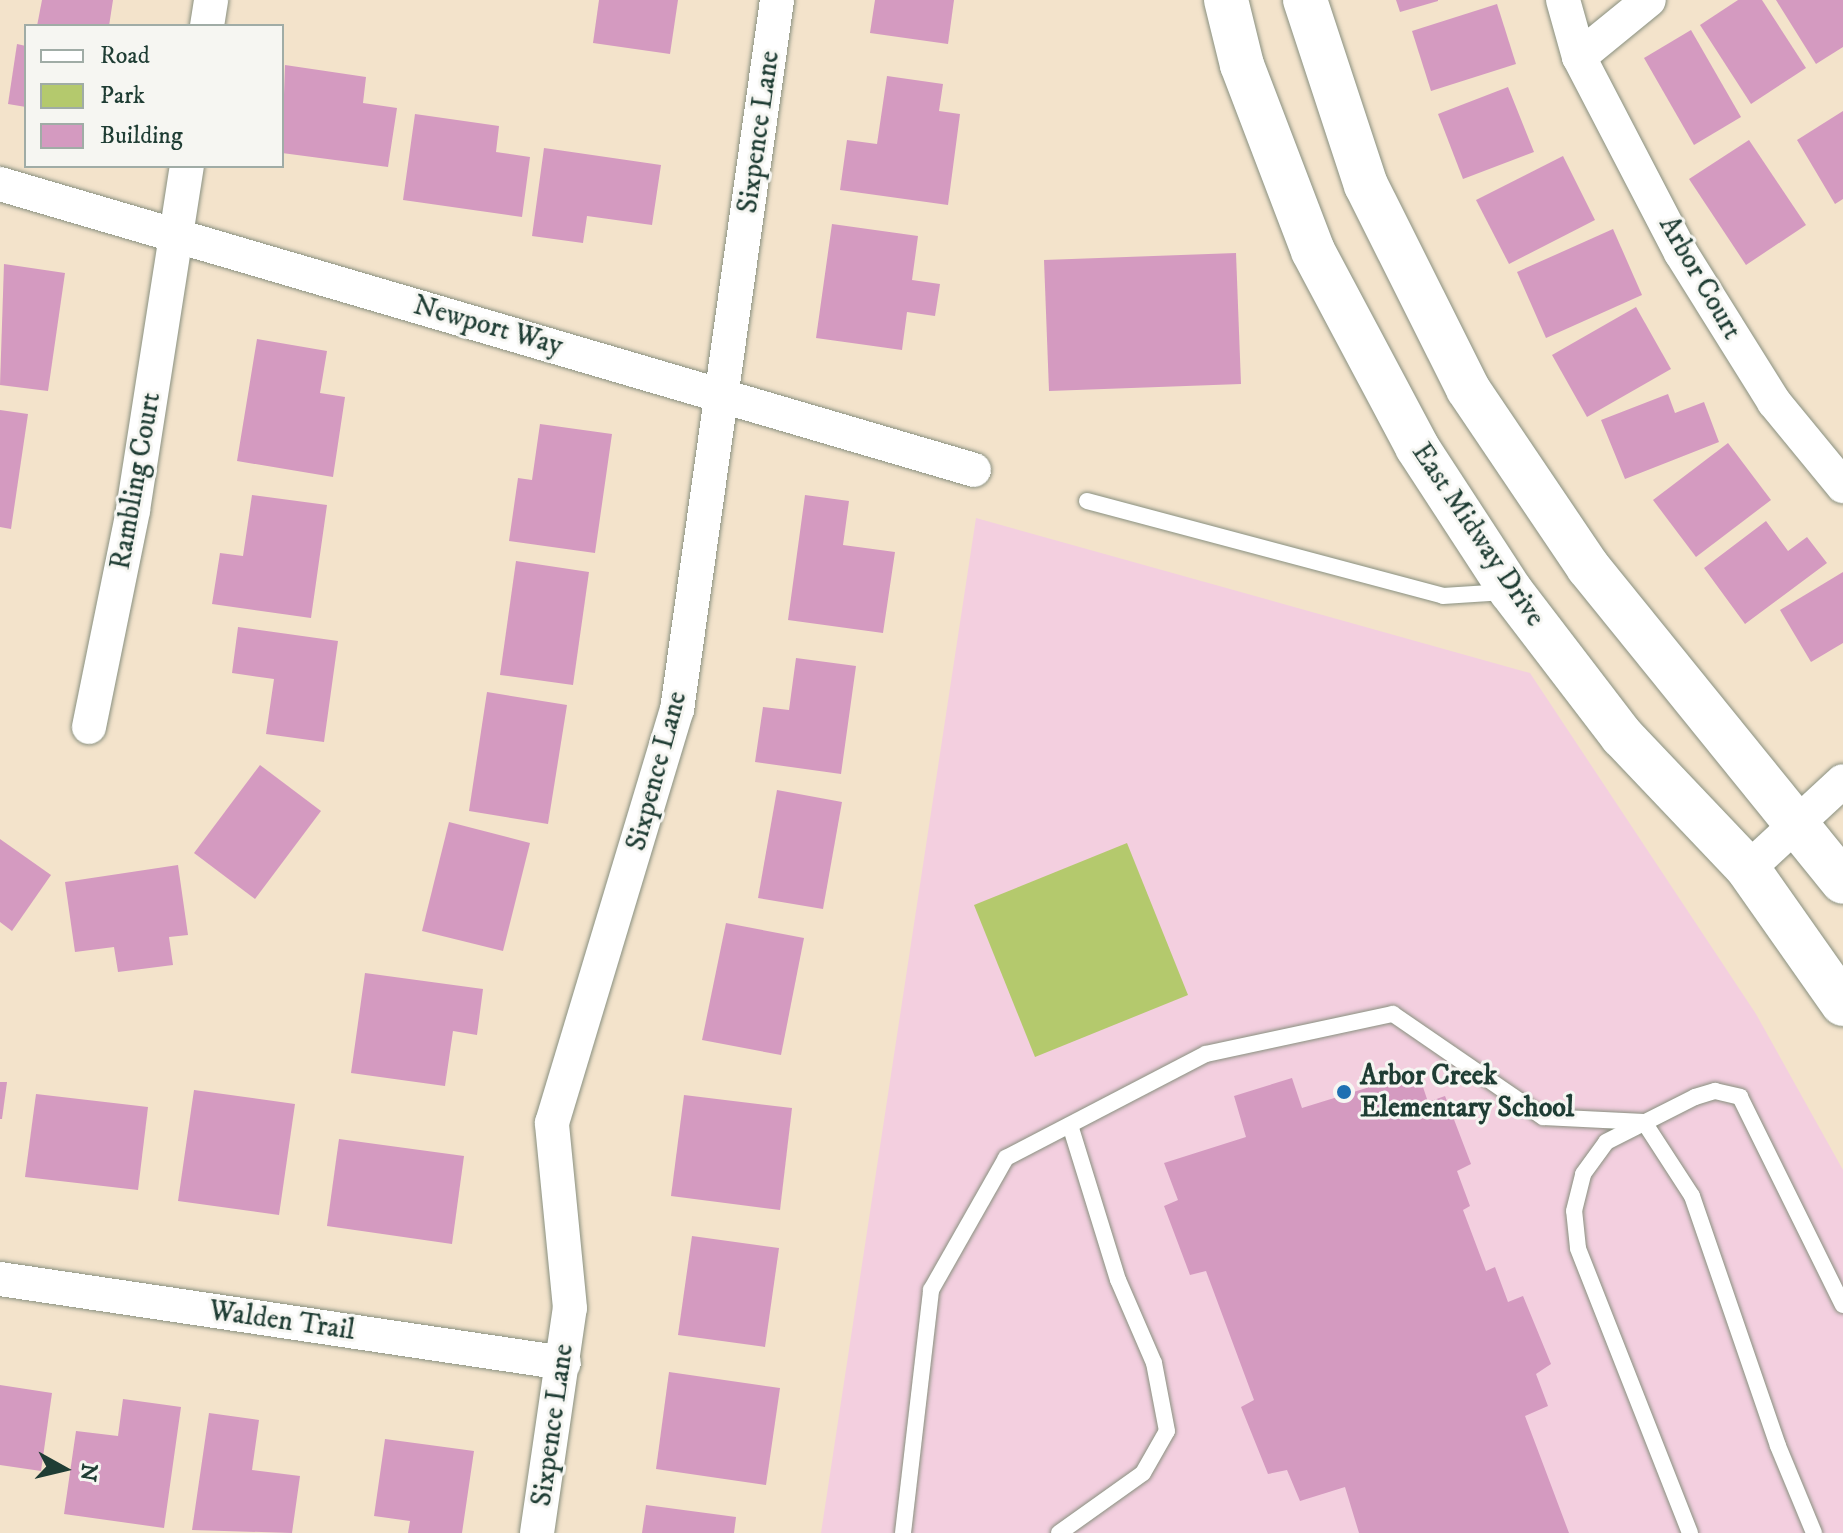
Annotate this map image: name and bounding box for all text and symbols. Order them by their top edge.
legend [24,24,284,168]
text: Road [100,41,150,71]
street label: Sixpence Lane [731,49,787,215]
text: Park [100,81,145,111]
text: Building [100,121,183,151]
street label: Arbor Court [1651,211,1749,345]
street label: Newport Way [409,289,567,363]
street label: Rambling Court [104,390,168,572]
street label: East Midway Drive [1404,437,1552,633]
street label: Sixpence Lane [620,688,694,854]
place label: Arbor Creek Elementary School [1360,1059,1574,1125]
marker: Arbor Creek Elementary School [1335,1083,1353,1101]
street label: Walden Trail [207,1294,357,1348]
street label: Sixpence Lane [525,1342,581,1508]
north arrow [24,1429,104,1509]
text: N [74,1462,103,1483]

